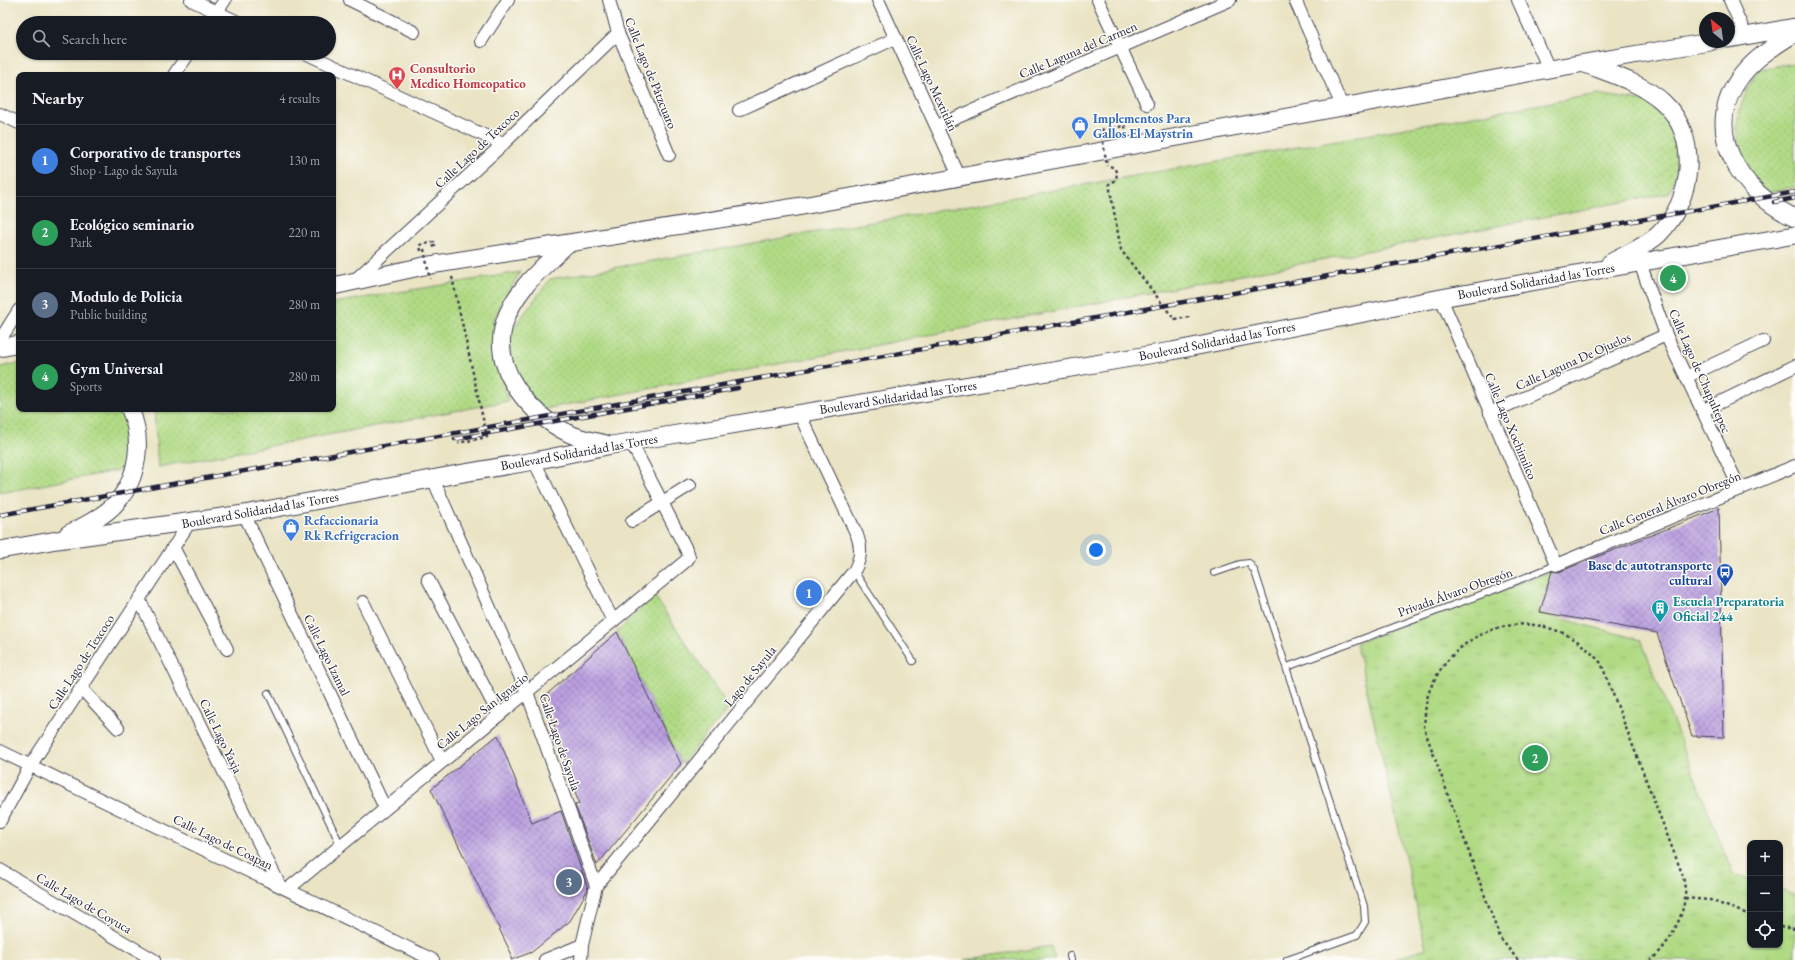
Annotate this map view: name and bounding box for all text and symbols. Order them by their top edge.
north arrow [1699,12,1735,48]
street label: Calle Lago de Pátzcuaro [621,15,681,131]
search box [16,16,336,60]
street label: Calle Laguna del Carmen [1016,17,1140,83]
icon: search [30,27,52,49]
text: Search here [62,29,127,48]
street label: Calle Lago Mextitlán [902,32,962,134]
place label: Consultorio Medico Homeopatico [410,60,526,92]
hospital icon: Consultorio Medico Homeopatico [387,65,407,90]
text: Nearby [32,87,84,109]
text: 4 results [279,90,320,107]
street label: Calle Lago de Texcoco [431,104,523,192]
place label: Implementos Para Gallos El Maystrin [1093,110,1194,142]
shop icon: Implementos Para Gallos El Maystrin [1070,115,1090,140]
text: Corporativo de transportes [70,143,241,162]
text: 1 [42,152,48,169]
text: 130 m [289,152,320,169]
text: Shop · Lago de Sayula [70,162,177,179]
text: Ecológico seminario [70,215,194,234]
text: 2 [42,224,48,241]
text: 220 m [289,224,320,241]
text: Park [70,234,92,251]
street label: Boulevard Solidaridad las Torres [1456,259,1616,303]
pin: 4 [1660,263,1686,293]
text: Modulo de Policia [70,287,182,306]
text: 3 [42,296,48,313]
text: 280 m [289,296,320,313]
text: Public building [70,306,147,323]
street label: Calle Lago de Chapultepec [1665,306,1735,436]
street label: Boulevard Solidaridad las Torres [1137,317,1297,365]
street label: Calle Laguna De Ojuelos [1513,328,1633,394]
text: Gym Universal [70,359,163,378]
text: 4 [42,368,48,385]
text: 280 m [289,368,320,385]
street label: Calle Lago Xochimilco [1481,370,1541,482]
street label: Boulevard Solidaridad las Torres [818,376,978,418]
text: Sports [70,378,102,395]
street label: Boulevard Solidaridad las Torres [499,430,659,474]
street label: Calle General Álvaro Obregón [1597,467,1743,539]
street label: Boulevard Solidaridad las Torres [180,488,340,532]
place label: Refaccionaria Rk Refrigeracion [304,512,400,544]
shop icon: Refaccionaria Rk Refrigeracion [281,517,301,542]
your location [1086,540,1106,560]
place label: Base de autotransporte cultural [1588,557,1713,589]
bus stop icon: Base de autotransporte cultural [1715,562,1735,587]
street label: Privada Álvaro Obregón [1395,563,1515,621]
pin: 1 [796,578,822,608]
place label: Escuela Preparatoria Oficial 244 [1673,593,1785,625]
building icon: Escuela Preparatoria Oficial 244 [1650,598,1670,623]
street label: Calle Lago de Texcoco [44,611,118,713]
street label: Calle Lago Izamal [300,611,354,699]
street label: Lago de Sayula [720,641,780,710]
street label: Calle Lago San Ignacio [433,669,531,753]
street label: Calle Lago de Sayula [535,691,585,794]
street label: Calle Lago Yaxja [196,696,247,777]
pin: 2 [1522,743,1548,773]
street label: Calle Lago de Coapan [170,810,276,874]
map controls [1747,840,1783,948]
button: + [1747,840,1783,876]
pin: 3 [556,867,582,897]
street label: Calle Lago de Coyuca [33,869,136,938]
button: − [1747,876,1783,912]
button: locate [1747,912,1783,948]

